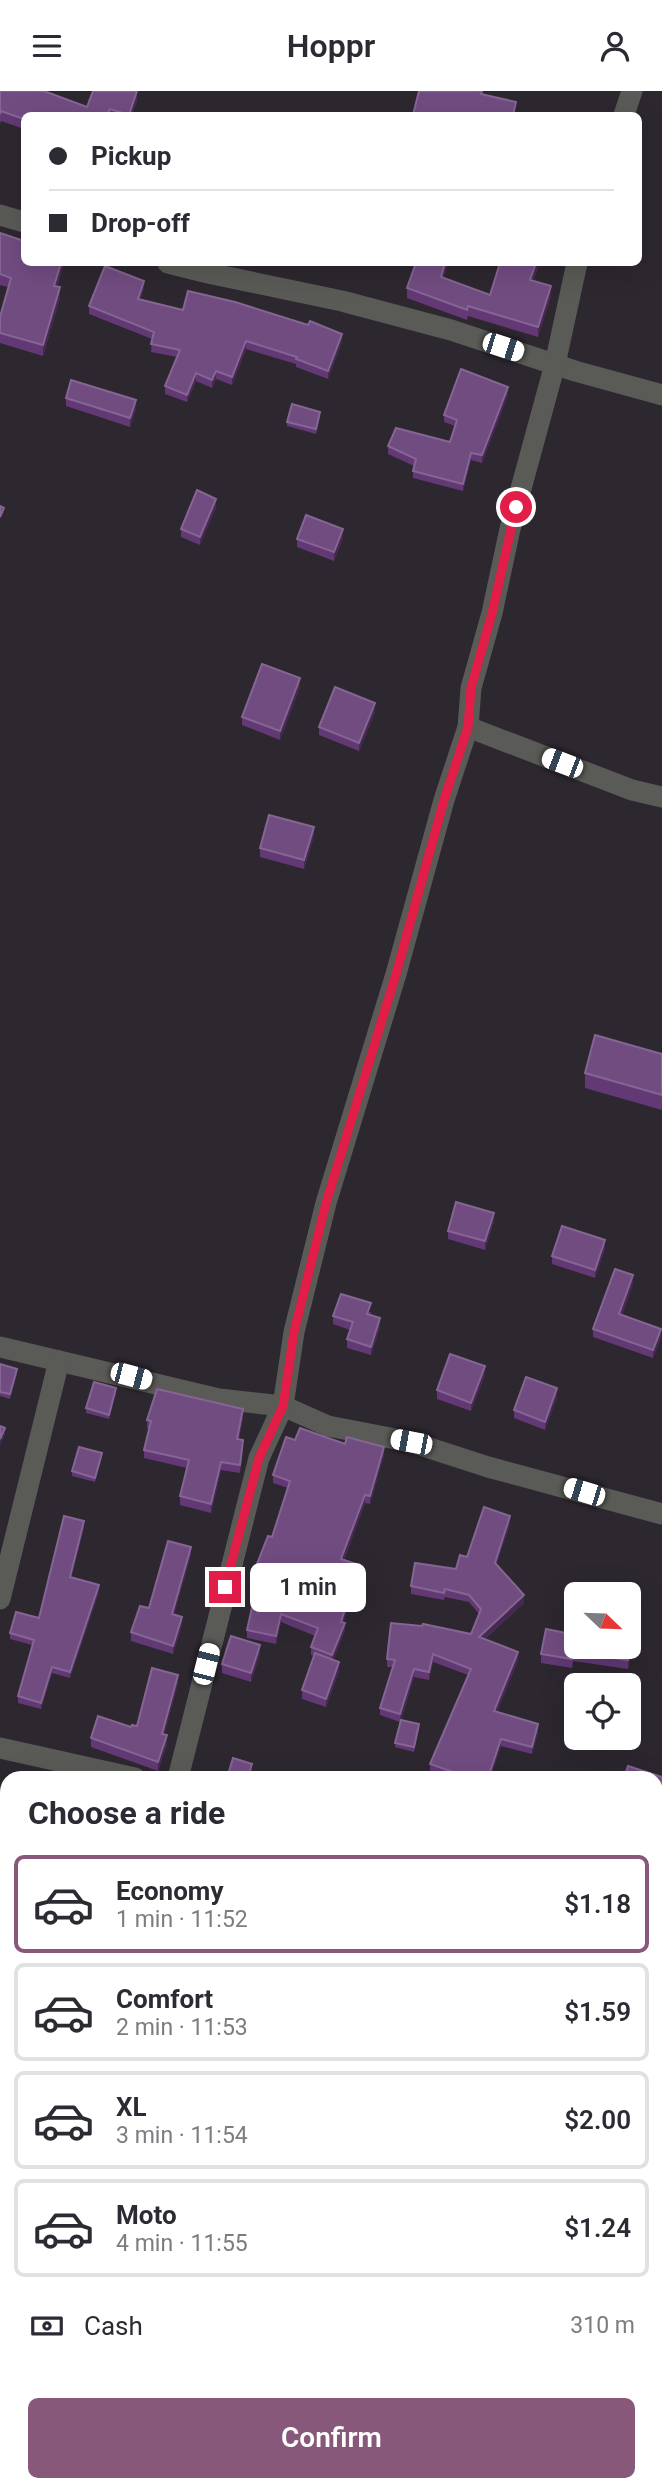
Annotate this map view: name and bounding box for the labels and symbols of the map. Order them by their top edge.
car [480,331,527,363]
route start [500,491,532,523]
car [539,746,586,780]
car [108,1360,155,1392]
car [389,1428,434,1456]
car [561,1476,608,1508]
callout: 1 min [250,1563,365,1611]
route end [209,1571,241,1603]
north arrow [564,1582,640,1659]
car [191,1641,222,1687]

